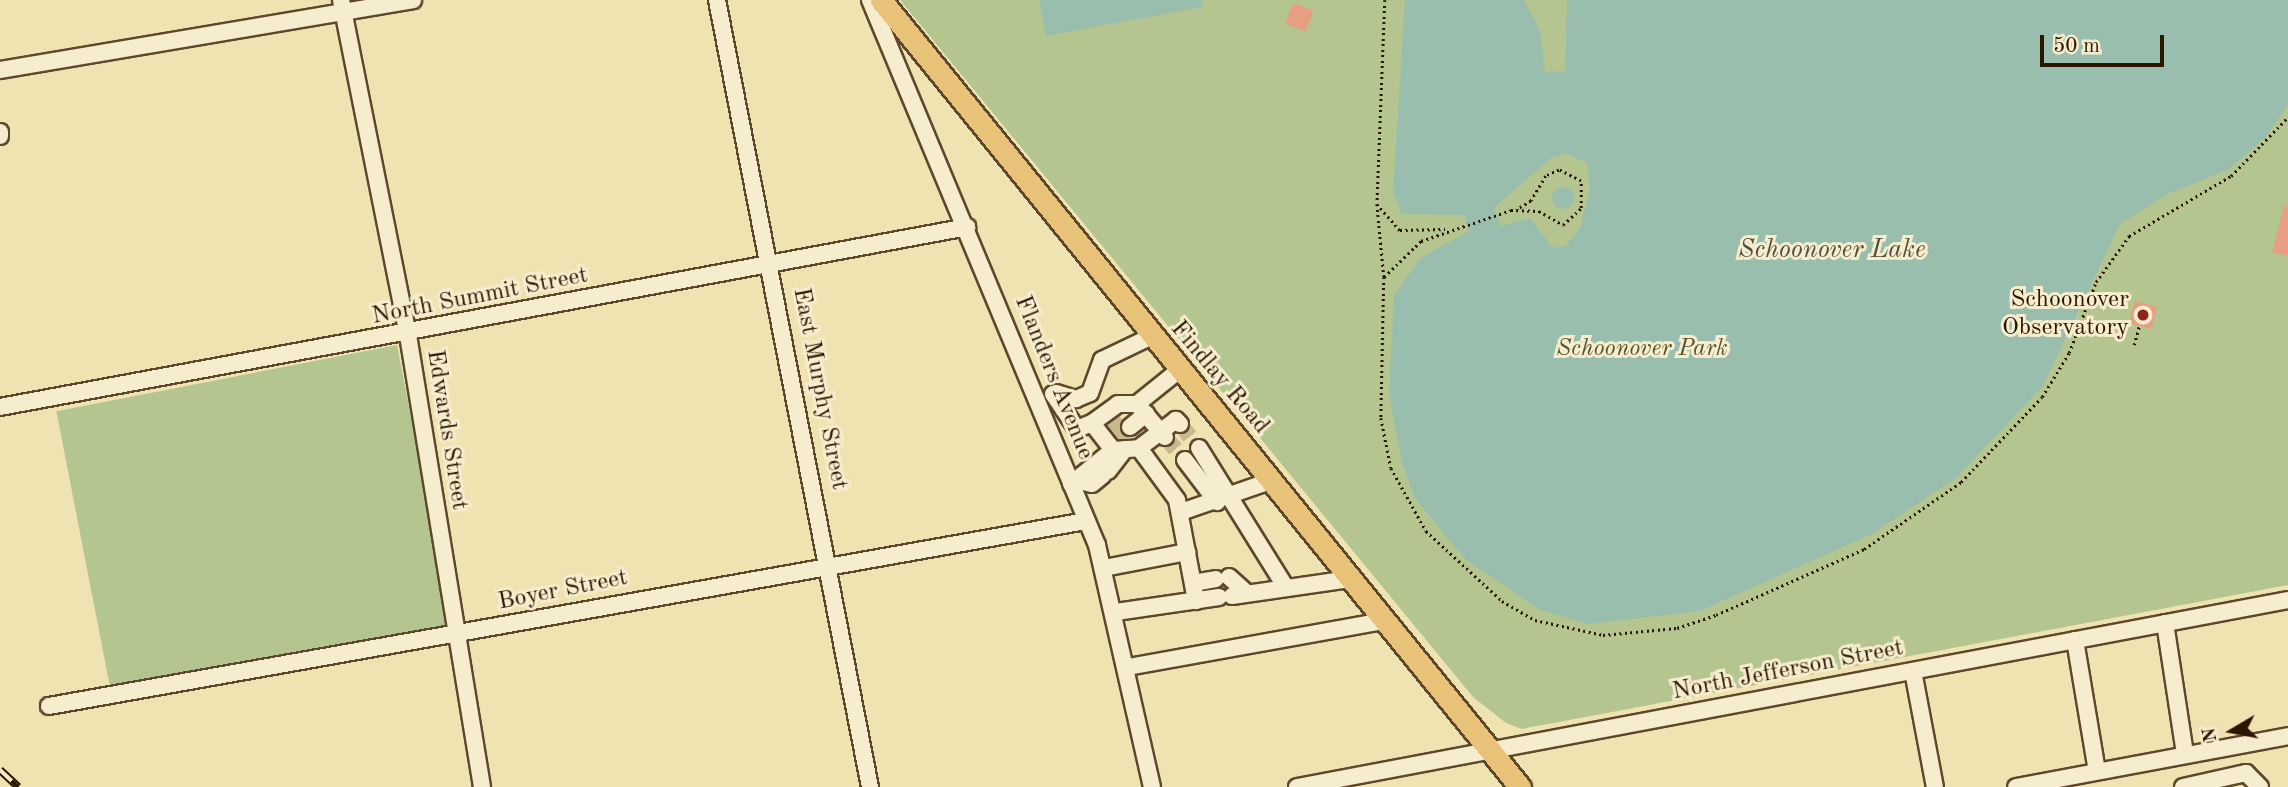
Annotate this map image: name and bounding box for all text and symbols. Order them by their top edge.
scale bar [2043,21,2167,65]
text: 50 m [2053,36,2100,57]
water label: Schoonover Lake [1738,235,1926,267]
street label: North Summit Street [370,262,590,332]
street label: East Murphy Street [785,286,853,492]
place label: Schoonover Observatory [2002,287,2129,343]
street label: Flanders Avenue [1007,292,1099,464]
marker: Schoonover Observatory [2135,307,2151,323]
street label: Findlay Road [1163,315,1275,441]
park label: Schoonover Park [1556,336,1728,364]
street label: Edwards Street [419,348,473,512]
street label: Boyer Street [496,564,630,618]
street label: North Jefferson Street [1670,634,1906,708]
north arrow [2197,696,2267,766]
text: N [2200,726,2221,744]

